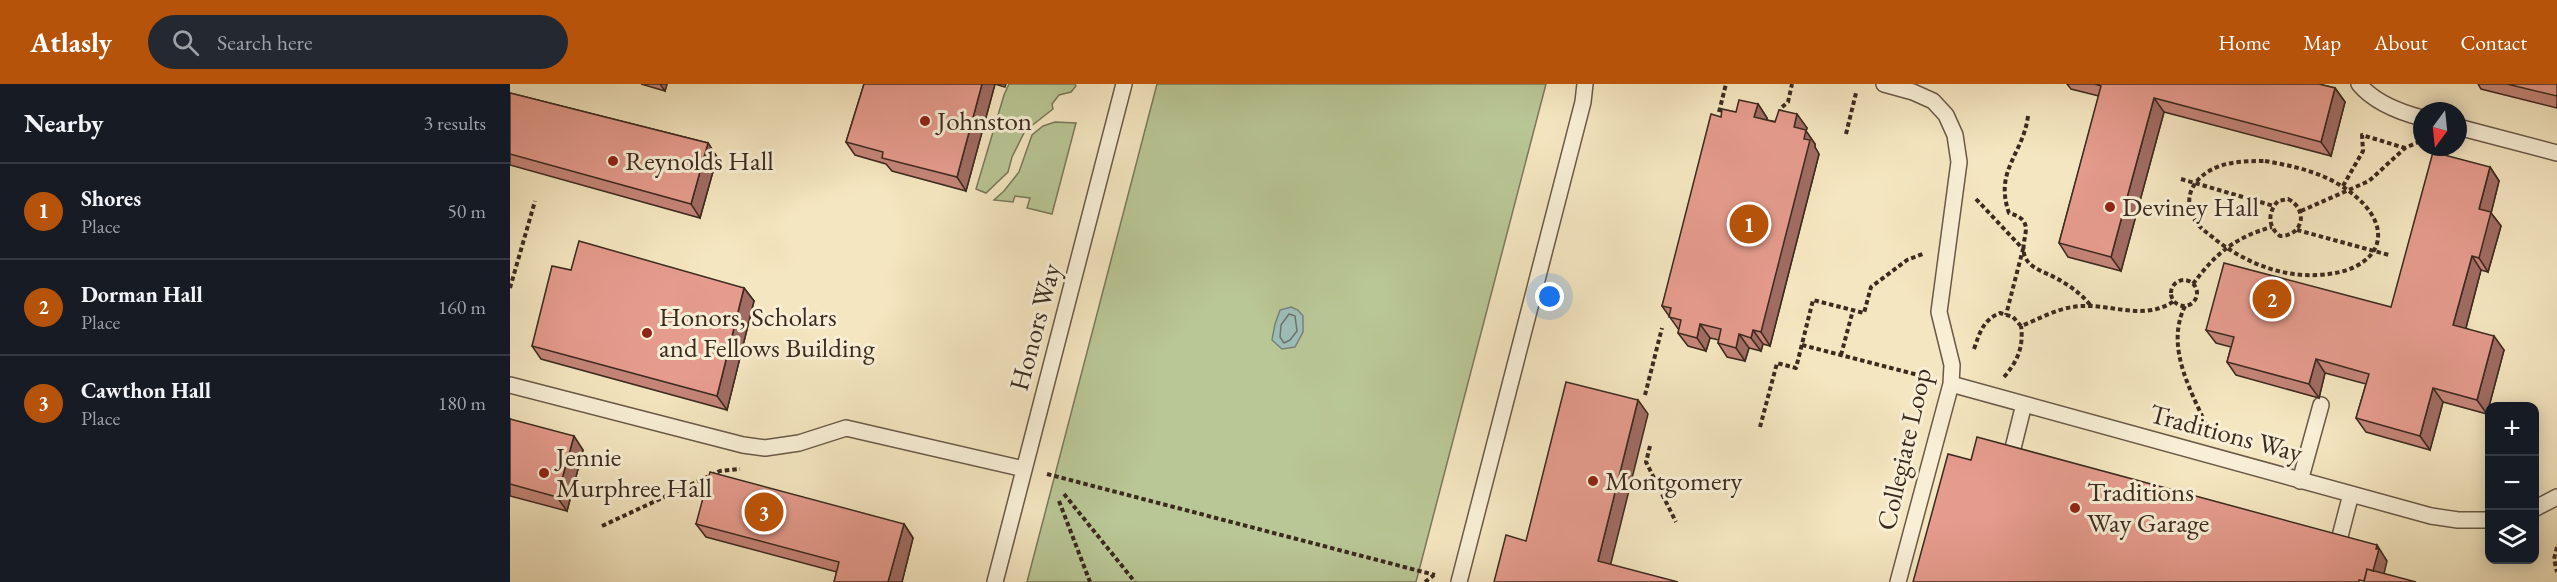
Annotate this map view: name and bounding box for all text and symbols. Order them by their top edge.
search box [148,15,568,69]
text: Atlasly [30,24,112,60]
icon: search [169,26,202,59]
text: Search here [217,28,313,57]
text: Home [2218,29,2270,56]
text: Map [2303,29,2341,56]
text: About [2374,29,2427,56]
text: Contact [2460,29,2527,56]
north arrow [2413,102,2467,156]
place label: Johnston [935,103,1032,138]
text: Nearby [24,106,104,140]
text: 3 results [423,110,486,136]
marker: Johnston [918,114,932,128]
place label: Reynolds Hall [625,143,774,178]
marker: Reynolds Hall [606,154,620,168]
text: Shores [81,184,141,213]
place label: Deviney Hall [2122,189,2259,224]
text: 1 [38,198,49,224]
text: 50 m [447,198,486,224]
marker: Deviney Hall [2103,200,2117,214]
pin: 1 [1730,202,1768,246]
text: Place [81,213,120,239]
street label: Honors Way [1001,259,1068,394]
pin: 2 [2252,276,2292,322]
text: Dorman Hall [81,280,203,309]
your location [1535,282,1564,311]
text: 2 [38,294,49,320]
text: 160 m [438,294,486,320]
place label: Honors, Scholars and Fellows Building [659,299,875,365]
text: Place [81,309,120,335]
marker: Honors, Scholars and Fellows Building [640,326,654,340]
street label: Collegiate Loop [1868,364,1939,534]
text: Cawthon Hall [81,376,211,405]
text: 3 [38,390,49,416]
text: 180 m [438,390,486,416]
street label: Traditions Way [2146,395,2306,470]
map controls [2485,402,2539,564]
button: + [2485,402,2539,456]
text: Place [81,405,120,431]
place label: Jennie Murphree Hall [554,439,712,505]
button: − [2485,456,2539,510]
place label: Montgomery [1605,463,1743,498]
marker: Jennie Murphree Hall [537,466,551,480]
marker: Montgomery [1586,474,1600,488]
place label: Traditions Way Garage [2087,474,2209,540]
pin: 3 [744,490,784,534]
marker: Traditions Way Garage [2068,501,2082,515]
button: layers [2485,510,2539,564]

